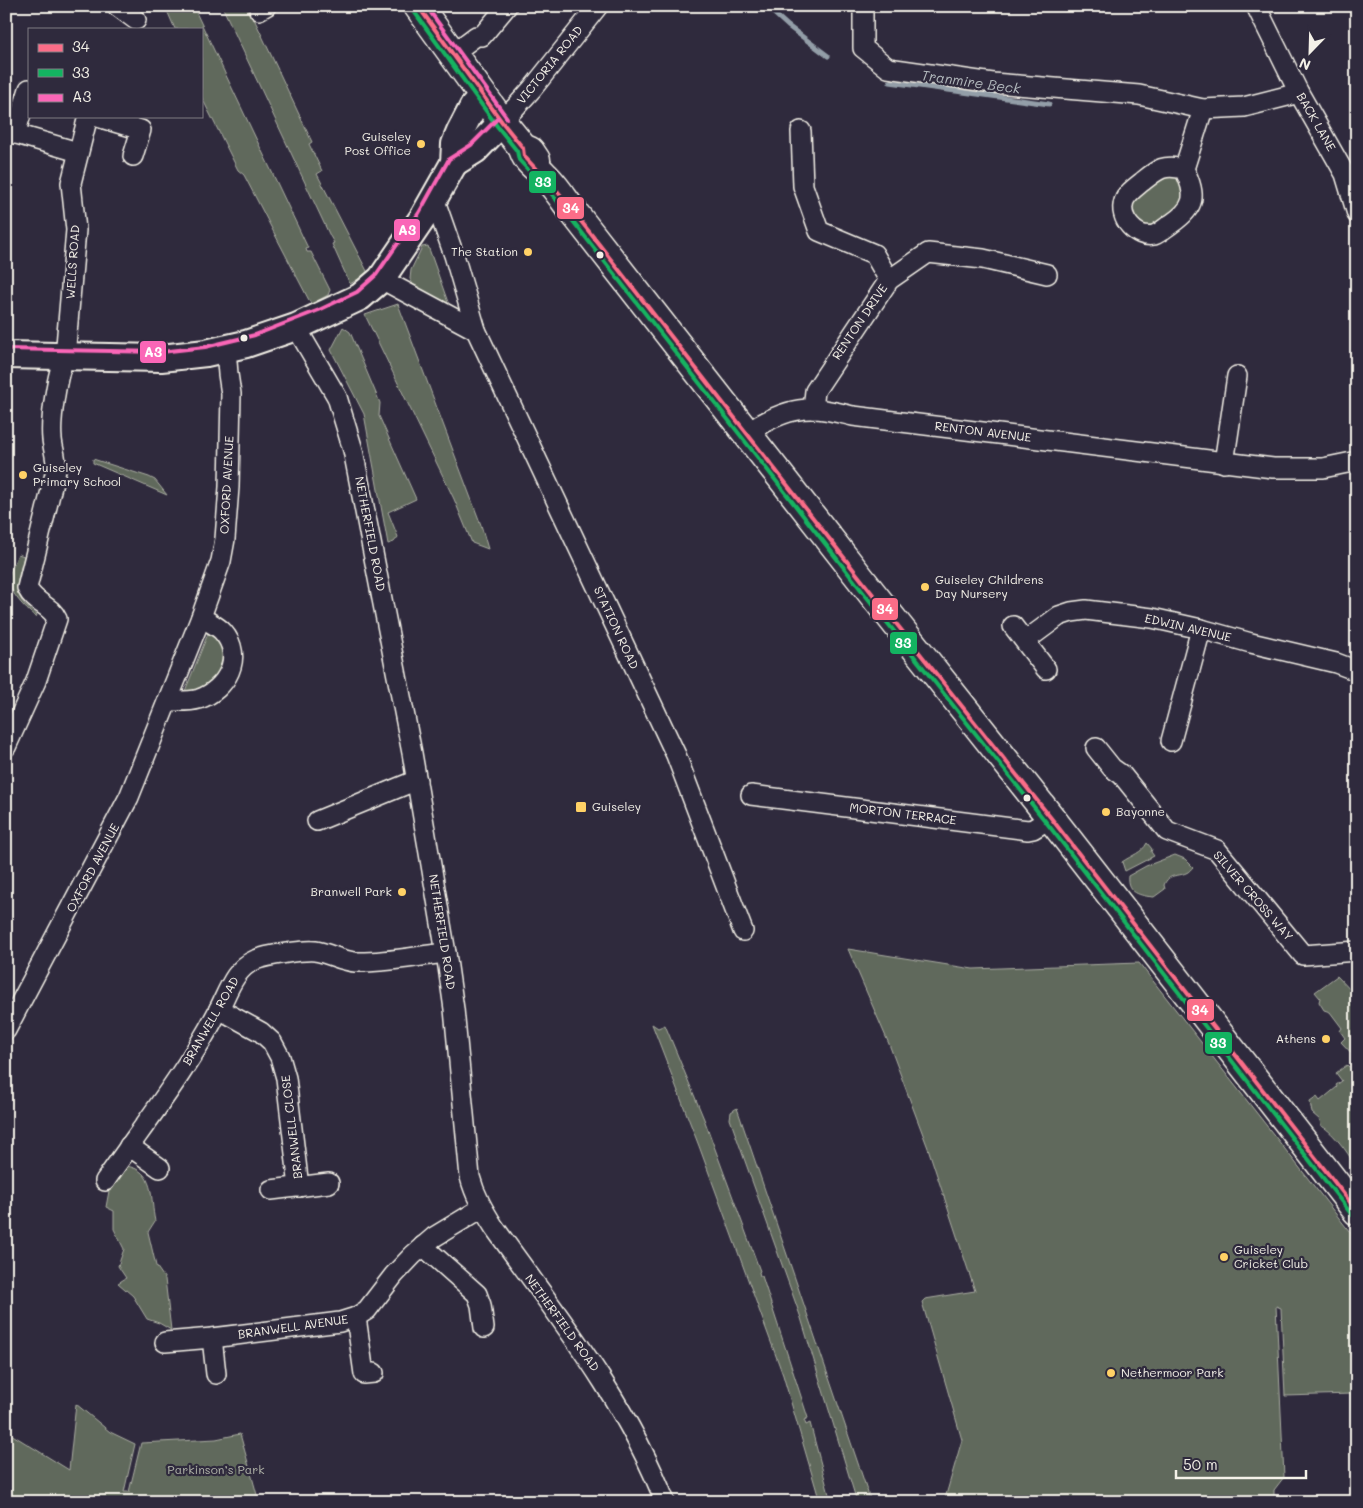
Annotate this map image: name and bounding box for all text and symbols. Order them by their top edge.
street label: VICTORIA ROAD [513,22,586,107]
legend [28,28,202,118]
north arrow [1286,28,1336,78]
text: 34 [72,36,90,56]
text: N [1296,54,1313,75]
text: 33 [72,62,90,82]
water label: Tranmire Beck [920,65,1022,98]
text: A3 [72,86,91,106]
street label: BACK LANE [1294,89,1340,154]
place label: Guiseley Post Office [345,128,411,158]
marker: Guiseley Post Office [415,138,427,150]
line badge: 33 [528,170,557,194]
text: 33 [535,172,551,191]
line badge: 34 [556,196,585,220]
text: 34 [562,198,580,217]
line badge: A3 [393,218,421,242]
text: A3 [398,220,416,239]
street label: WELLS ROAD [61,224,83,300]
place label: The Station [451,243,518,259]
marker: The Station [522,246,534,258]
unlabelled marker [595,250,605,260]
street label: RENTON DRIVE [828,280,891,362]
unlabelled marker [239,333,249,343]
line badge: A3 [139,340,167,364]
text: A3 [144,342,162,361]
street label: RENTON AVENUE [934,417,1032,445]
street label: OXFORD AVENUE [215,435,237,534]
place label: Guiseley Primary School [33,459,121,489]
marker: Guiseley Primary School [17,469,29,481]
street label: NETHERFIELD ROAD [352,475,390,593]
place label: Guiseley Childrens Day Nursery [935,571,1044,601]
marker: Guiseley Childrens Day Nursery [919,581,931,593]
street label: STATION ROAD [591,584,643,672]
line badge: 34 [871,597,899,621]
text: 34 [876,599,894,618]
street label: EDWIN AVENUE [1143,609,1233,645]
line badge: 33 [889,631,918,655]
text: 33 [895,633,911,652]
unlabelled marker [1022,793,1032,803]
place label: Guiseley [592,798,641,814]
street label: MORTON TERRACE [849,799,958,828]
marker: Guiseley [574,800,588,814]
place label: Bayonne [1116,803,1165,819]
marker: Bayonne [1100,806,1112,818]
street label: OXFORD AVENUE [62,820,122,915]
street label: SILVER CROSS WAY [1210,847,1297,944]
street label: NETHERFIELD ROAD [426,873,460,991]
place label: Branwell Park [311,883,392,899]
marker: Branwell Park [396,886,408,898]
street label: BRANWELL ROAD [178,973,242,1068]
line badge: 34 [1186,998,1215,1022]
text: 34 [1191,1000,1209,1019]
place label: Athens [1276,1030,1316,1046]
line badge: 33 [1204,1031,1233,1055]
text: 33 [1210,1033,1226,1052]
marker: Athens [1320,1033,1332,1045]
street label: BRANWELL CLOSE [277,1074,305,1180]
place label: Guiseley Cricket Club [1234,1241,1308,1271]
marker: Guiseley Cricket Club [1218,1251,1230,1263]
street label: NETHERFIELD ROAD [522,1271,604,1374]
street label: BRANWELL AVENUE [237,1310,349,1342]
place label: Nethermoor Park [1121,1364,1224,1380]
marker: Nethermoor Park [1105,1367,1117,1379]
scale bar [1176,1448,1306,1480]
text: 50 m [1183,1454,1218,1474]
park label: Parkinson’s Park [167,1461,265,1477]

